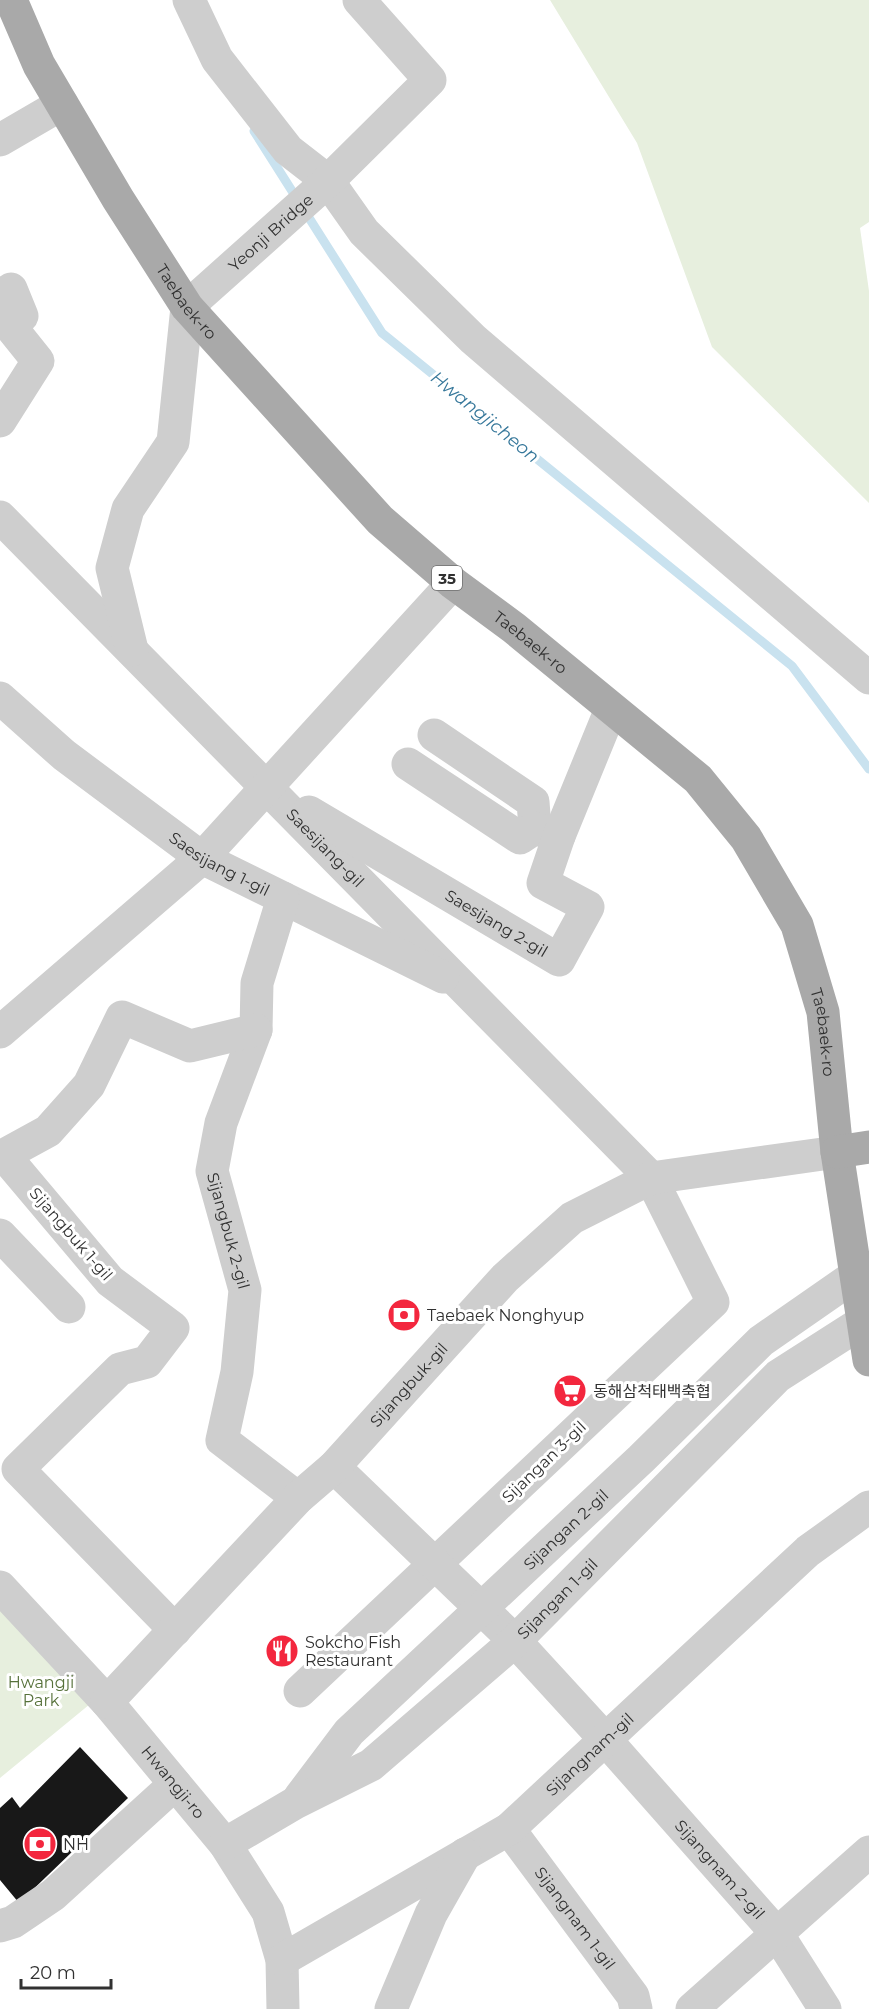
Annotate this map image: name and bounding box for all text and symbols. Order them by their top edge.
street label: Yeonji Bridge [224,190,317,275]
street label: Taebaek-ro [153,260,221,343]
water label: Hwangjicheon [426,367,544,467]
road number: 35 [432,566,462,590]
street label: Taebaek-ro [490,607,571,678]
street label: Saesijang-gil [283,804,368,891]
street label: Saesijang 1-gil [166,828,273,899]
street label: Saesijang 2-gil [442,885,551,961]
street label: Taebaek-ro [807,986,839,1077]
street label: Sijangbuk 2-gil [203,1170,254,1291]
street label: Sijangbuk 1-gil [26,1184,116,1284]
bank icon: Taebaek Nonghyup [386,1297,422,1333]
place label: Taebaek Nonghyup [427,1306,584,1325]
street label: Sijangbuk-gil [366,1339,451,1431]
supermarket icon: 동해삼척태백축협 [552,1373,588,1409]
place label: 동해삼척태백축협 [593,1382,711,1401]
street label: Sijangan 3-gil [498,1417,590,1507]
street label: Sijangan 2-gil [519,1485,612,1574]
street label: Sijangan 1-gil [513,1554,601,1643]
restaurant icon: Sokcho Fish Restaurant [264,1633,300,1669]
place label: Sokcho Fish Restaurant [305,1633,401,1670]
park label: Hwangji Park [8,1673,74,1710]
street label: Sijangnam-gil [542,1709,637,1800]
street label: Hwangji-ro [138,1742,209,1822]
street label: Sijangnam 2-gil [671,1816,769,1923]
bank icon: NH [22,1826,58,1862]
place label: NH [63,1835,89,1854]
street label: Sijangnam 1-gil [531,1863,619,1973]
scale bar [21,1952,111,1990]
text: 20 m [30,1962,76,1984]

